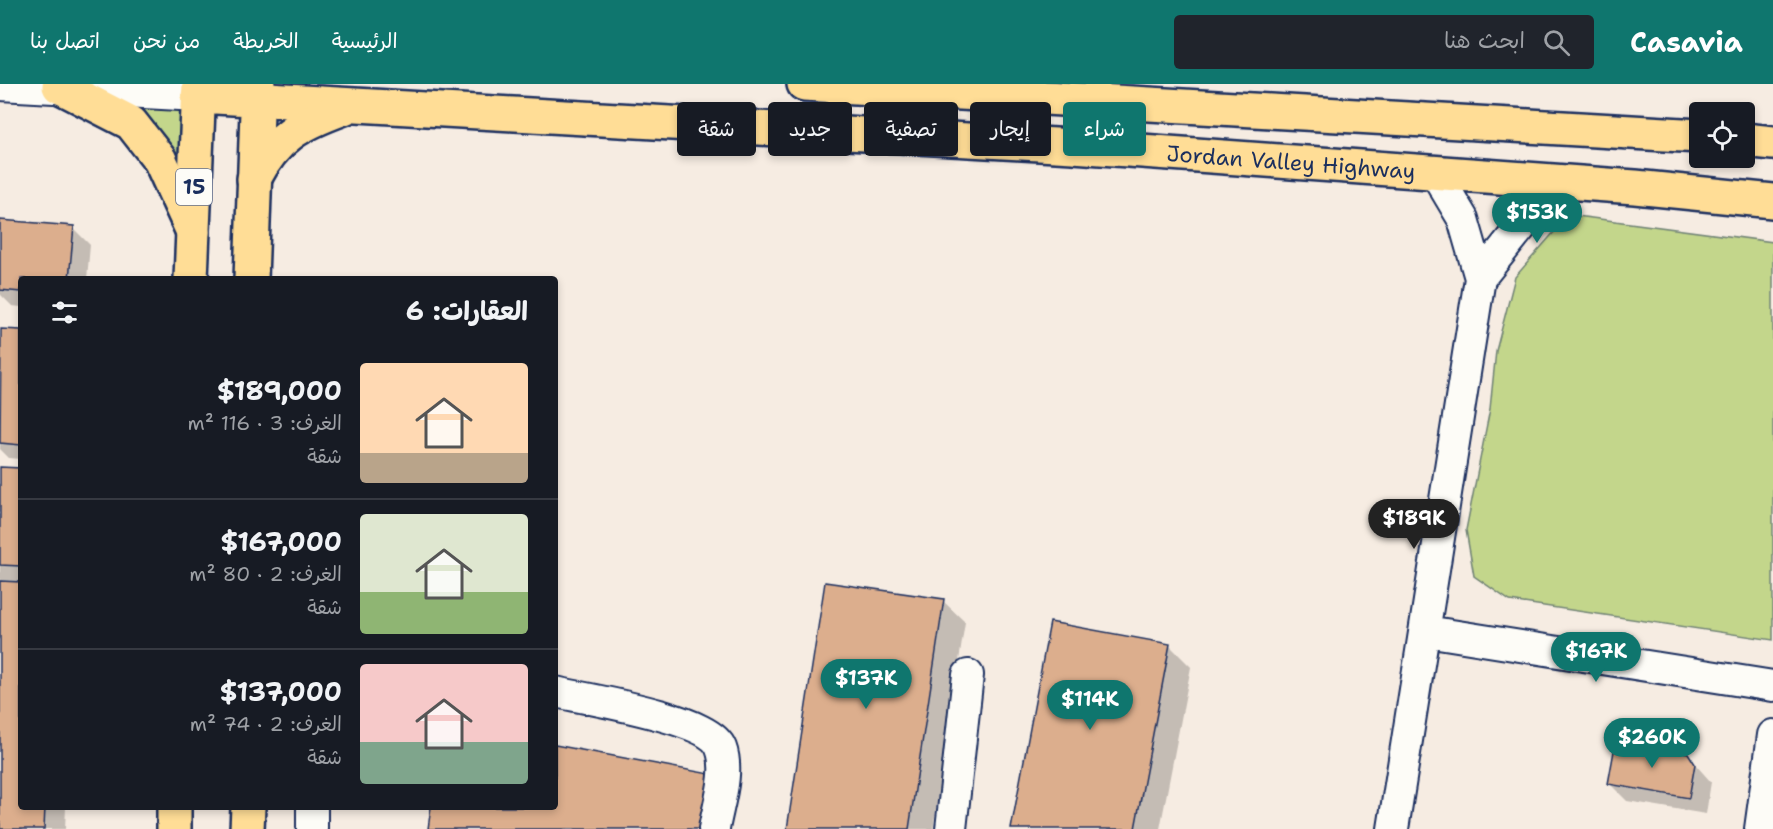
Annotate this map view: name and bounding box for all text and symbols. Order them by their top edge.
search box [1174,15,1594,69]
text: Casavia [1630,23,1743,61]
text: ابحث هنا [1444,26,1525,55]
icon: search [1540,26,1573,59]
text: اتصل بنا [30,27,100,55]
text: من نحن [133,27,200,55]
text: الخريطة [233,27,299,55]
text: الرئيسية [332,27,398,55]
chip: شقة [677,102,756,156]
chip: جديد [768,102,852,156]
chip: تصفية [864,102,958,156]
chip: إيجار [970,102,1051,156]
chip: شراء [1063,102,1146,156]
map controls [1689,102,1755,168]
button: locate [1689,102,1755,168]
street label: Jordan Valley Highway [1166,138,1416,185]
road number: 15 [176,169,212,205]
pin: $153K [1495,193,1579,244]
text: $153K [1506,199,1568,225]
text: العقارات: 6 [406,293,528,328]
icon: filters [48,296,81,329]
text: $189,000 [217,373,342,408]
icon: home [408,387,480,459]
text: الغرف: 3 · 116 m² [188,410,342,436]
text: شقة [307,443,342,469]
pin: $189K [1372,499,1456,550]
text: $189K [1382,505,1446,531]
text: $167,000 [220,524,342,559]
icon: home [408,538,480,610]
text: الغرف: 2 · 80 m² [189,561,342,587]
text: شقة [307,594,342,620]
pin: $167K [1554,632,1638,683]
text: $167K [1565,638,1627,664]
pin: $137K [824,659,908,710]
text: $137K [835,665,897,691]
text: $137,000 [220,674,342,709]
pin: $114K [1048,680,1132,731]
text: $114K [1061,686,1119,712]
icon: home [408,688,480,760]
text: الغرف: 2 · 74 m² [190,711,342,737]
pin: $260K [1610,718,1694,769]
text: $260K [1618,724,1686,750]
text: شقة [307,744,342,770]

